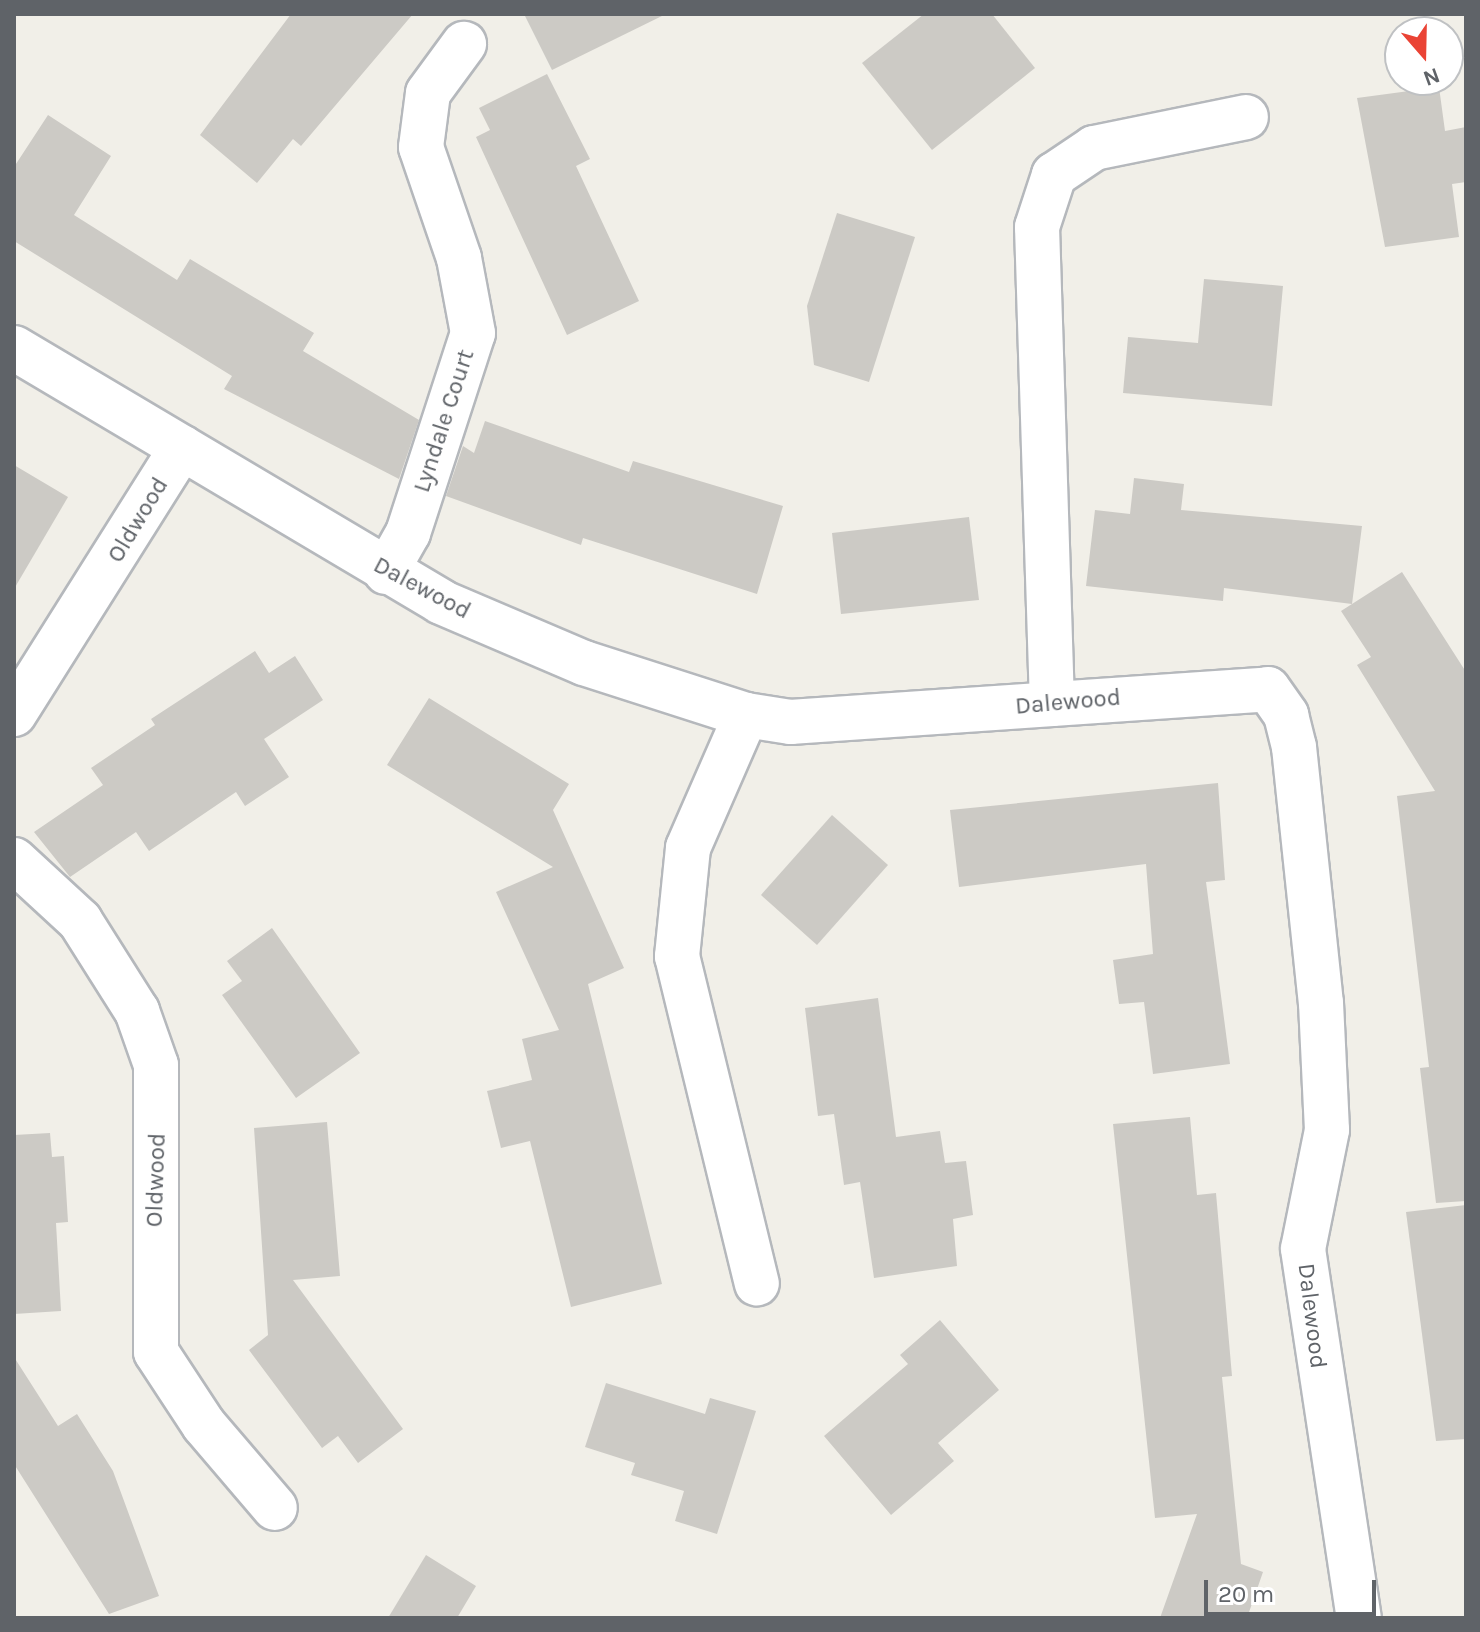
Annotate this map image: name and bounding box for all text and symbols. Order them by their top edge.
north arrow [1384,16,1464,96]
text: N [1420,62,1443,92]
street label: Lyndale Court [407,346,481,496]
street label: Oldwood [101,472,175,568]
street label: Dalewood [368,550,476,626]
street label: Dalewood [1014,683,1122,721]
street label: Oldwood [140,1132,172,1228]
street label: Dalewood [1291,1262,1333,1370]
scale bar [1208,1564,1380,1614]
text: 20 m [1218,1580,1274,1608]

